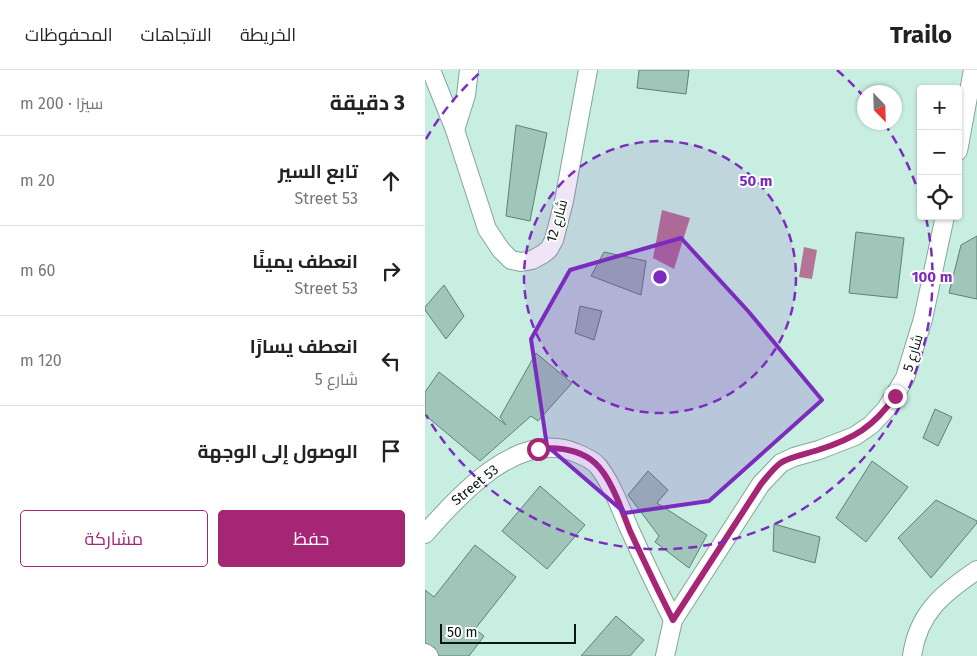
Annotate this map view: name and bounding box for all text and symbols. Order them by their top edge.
text: Trailo [890,21,952,49]
text: المحفوظات [25,24,113,46]
text: الاتجاهات [141,24,212,46]
text: الخريطة [240,24,296,46]
north arrow [857,85,902,130]
map controls [917,85,962,220]
button: + [917,85,962,130]
text: 3 دقيقة [330,90,405,116]
text: سيرًا · 200 m [20,94,103,113]
button: − [917,130,962,175]
text: تابع السير [278,160,358,183]
icon: ahead [377,167,405,195]
text: 20 m [20,171,55,190]
text: 50 m [739,172,773,190]
button: locate [917,175,962,220]
text: Street 53 [294,189,358,208]
street label: شارع 12 [543,198,571,244]
text: انعطف يمينًا [252,250,358,273]
icon: right [377,257,405,285]
text: 60 m [20,261,55,280]
centre of rings [651,268,669,286]
text: 100 m [912,268,952,286]
text: Street 53 [294,279,358,298]
street label: شارع 5 [899,332,927,374]
text: انعطف يسارًا [250,335,358,358]
icon: left [377,347,405,375]
text: 120 m [20,351,62,370]
text: شارع 5 [315,370,358,389]
route end [884,385,907,408]
icon: arrive [377,437,405,465]
route start [527,438,550,461]
text: الوصول إلى الوجهة [198,440,358,463]
street label: Street 53 [448,461,502,509]
button: مشاركة [20,510,208,567]
button: حفظ [218,510,405,567]
scale bar [440,621,576,644]
text: 50 m [447,624,478,641]

